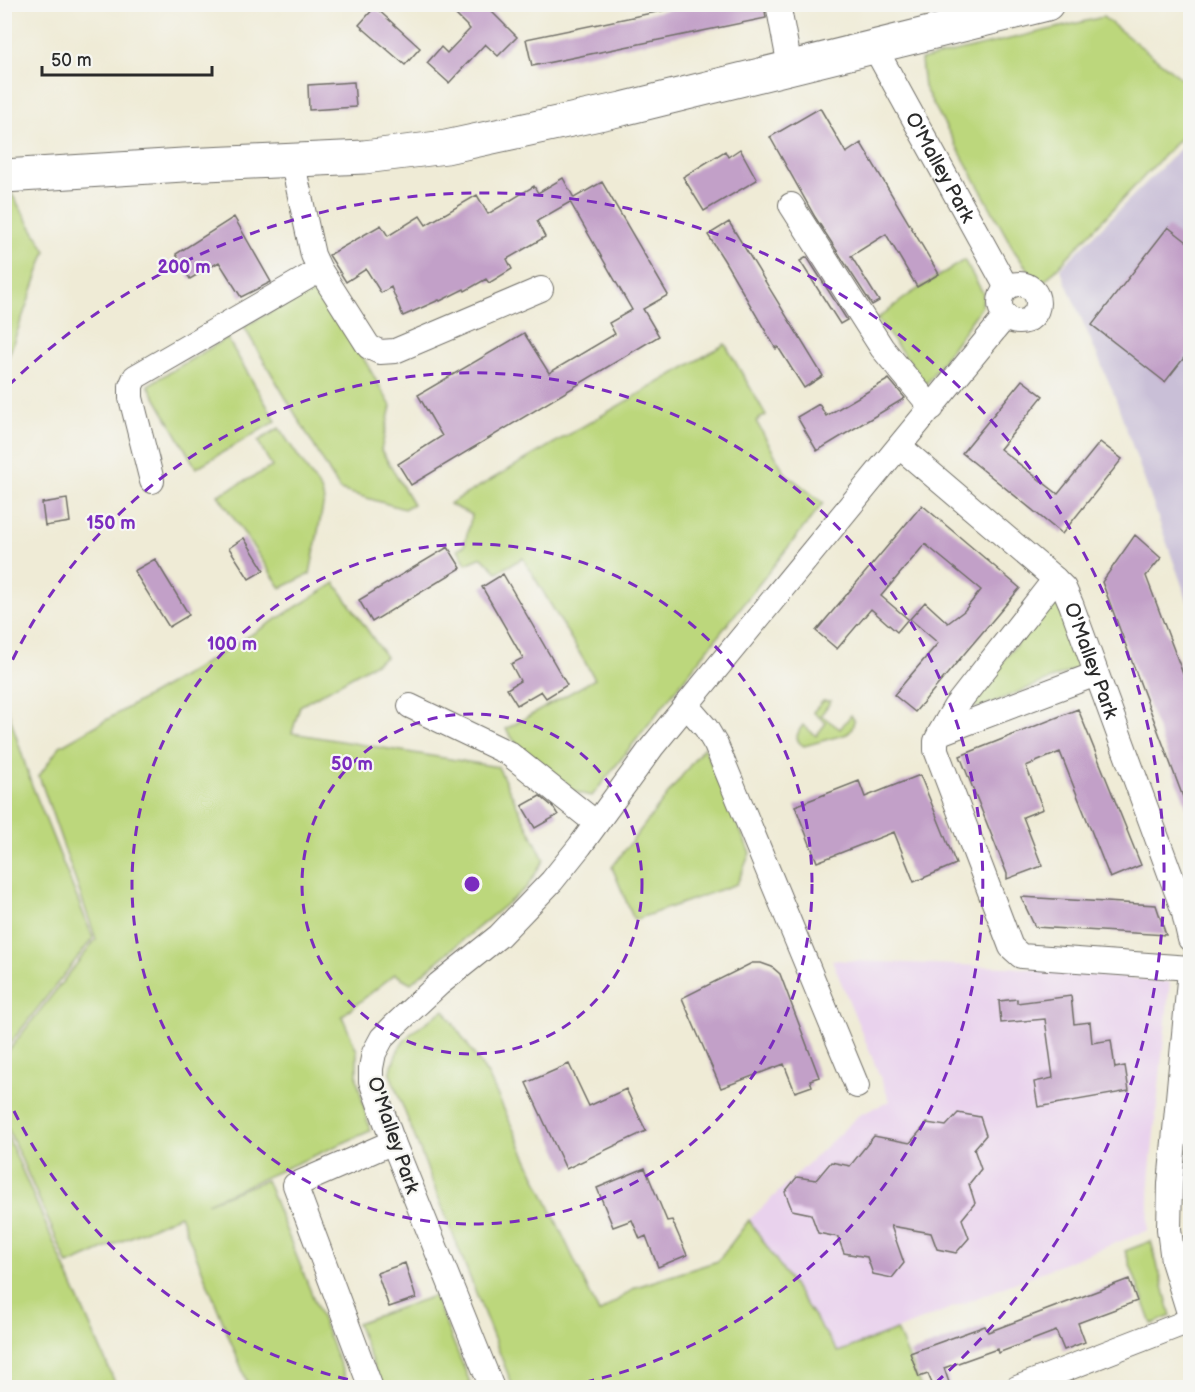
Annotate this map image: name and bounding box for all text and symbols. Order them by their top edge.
scale bar [42,39,212,77]
text: 50 m [51,50,92,71]
street label: O'Malley Park [900,108,980,227]
text: 200 m [157,257,211,278]
text: 150 m [86,513,136,534]
street label: O'Malley Park [1059,599,1123,722]
text: 100 m [207,634,257,655]
text: 50 m [331,754,373,775]
centre of rings [462,874,482,894]
street label: O'Malley Park [362,1074,424,1197]

